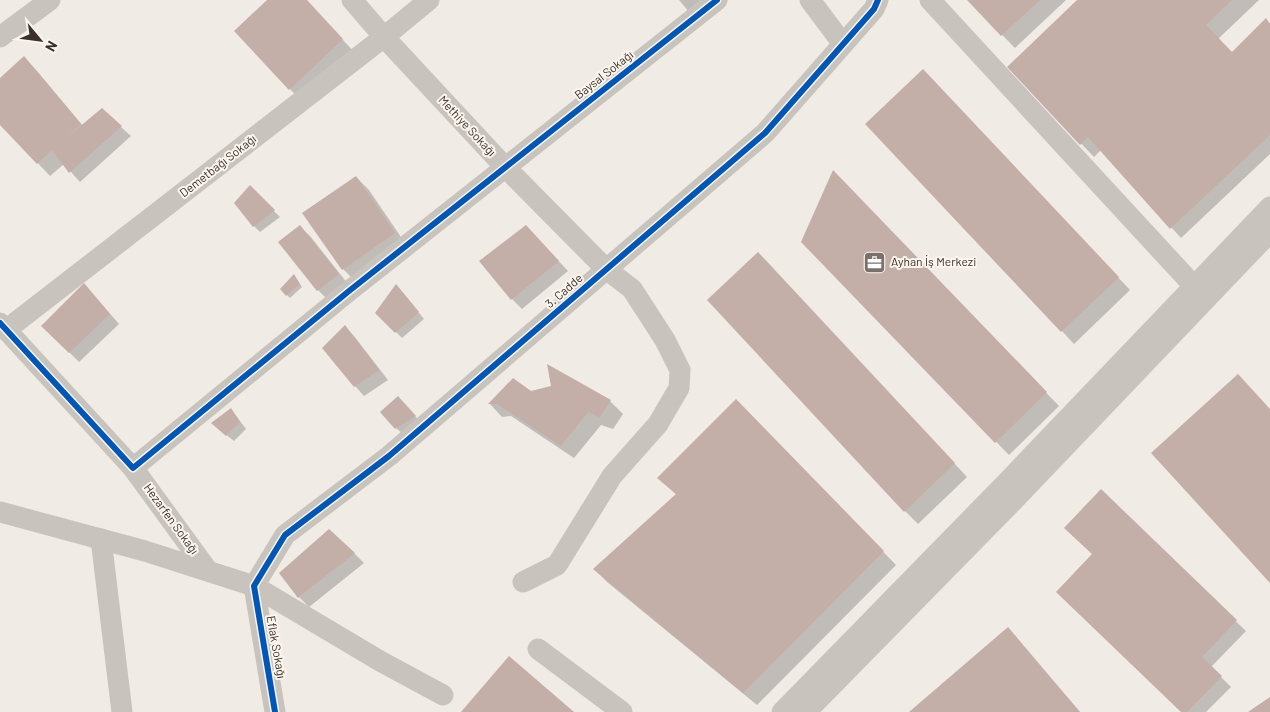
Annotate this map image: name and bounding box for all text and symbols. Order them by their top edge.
north arrow [15,15,65,65]
text: N [42,38,61,55]
street label: Baysal Sokağı [571,47,635,101]
street label: Methiye Sokağı [436,92,499,158]
street label: Demetbağı Sokağı [176,131,258,199]
office icon: Ayhan İş Merkezi [863,250,887,274]
place label: Ayhan İş Merkezi [891,254,976,268]
street label: 3. Cadde [542,270,585,310]
street label: Hezarfen Sokağı [142,480,202,556]
street label: Eflak Sokağı [265,614,289,679]

